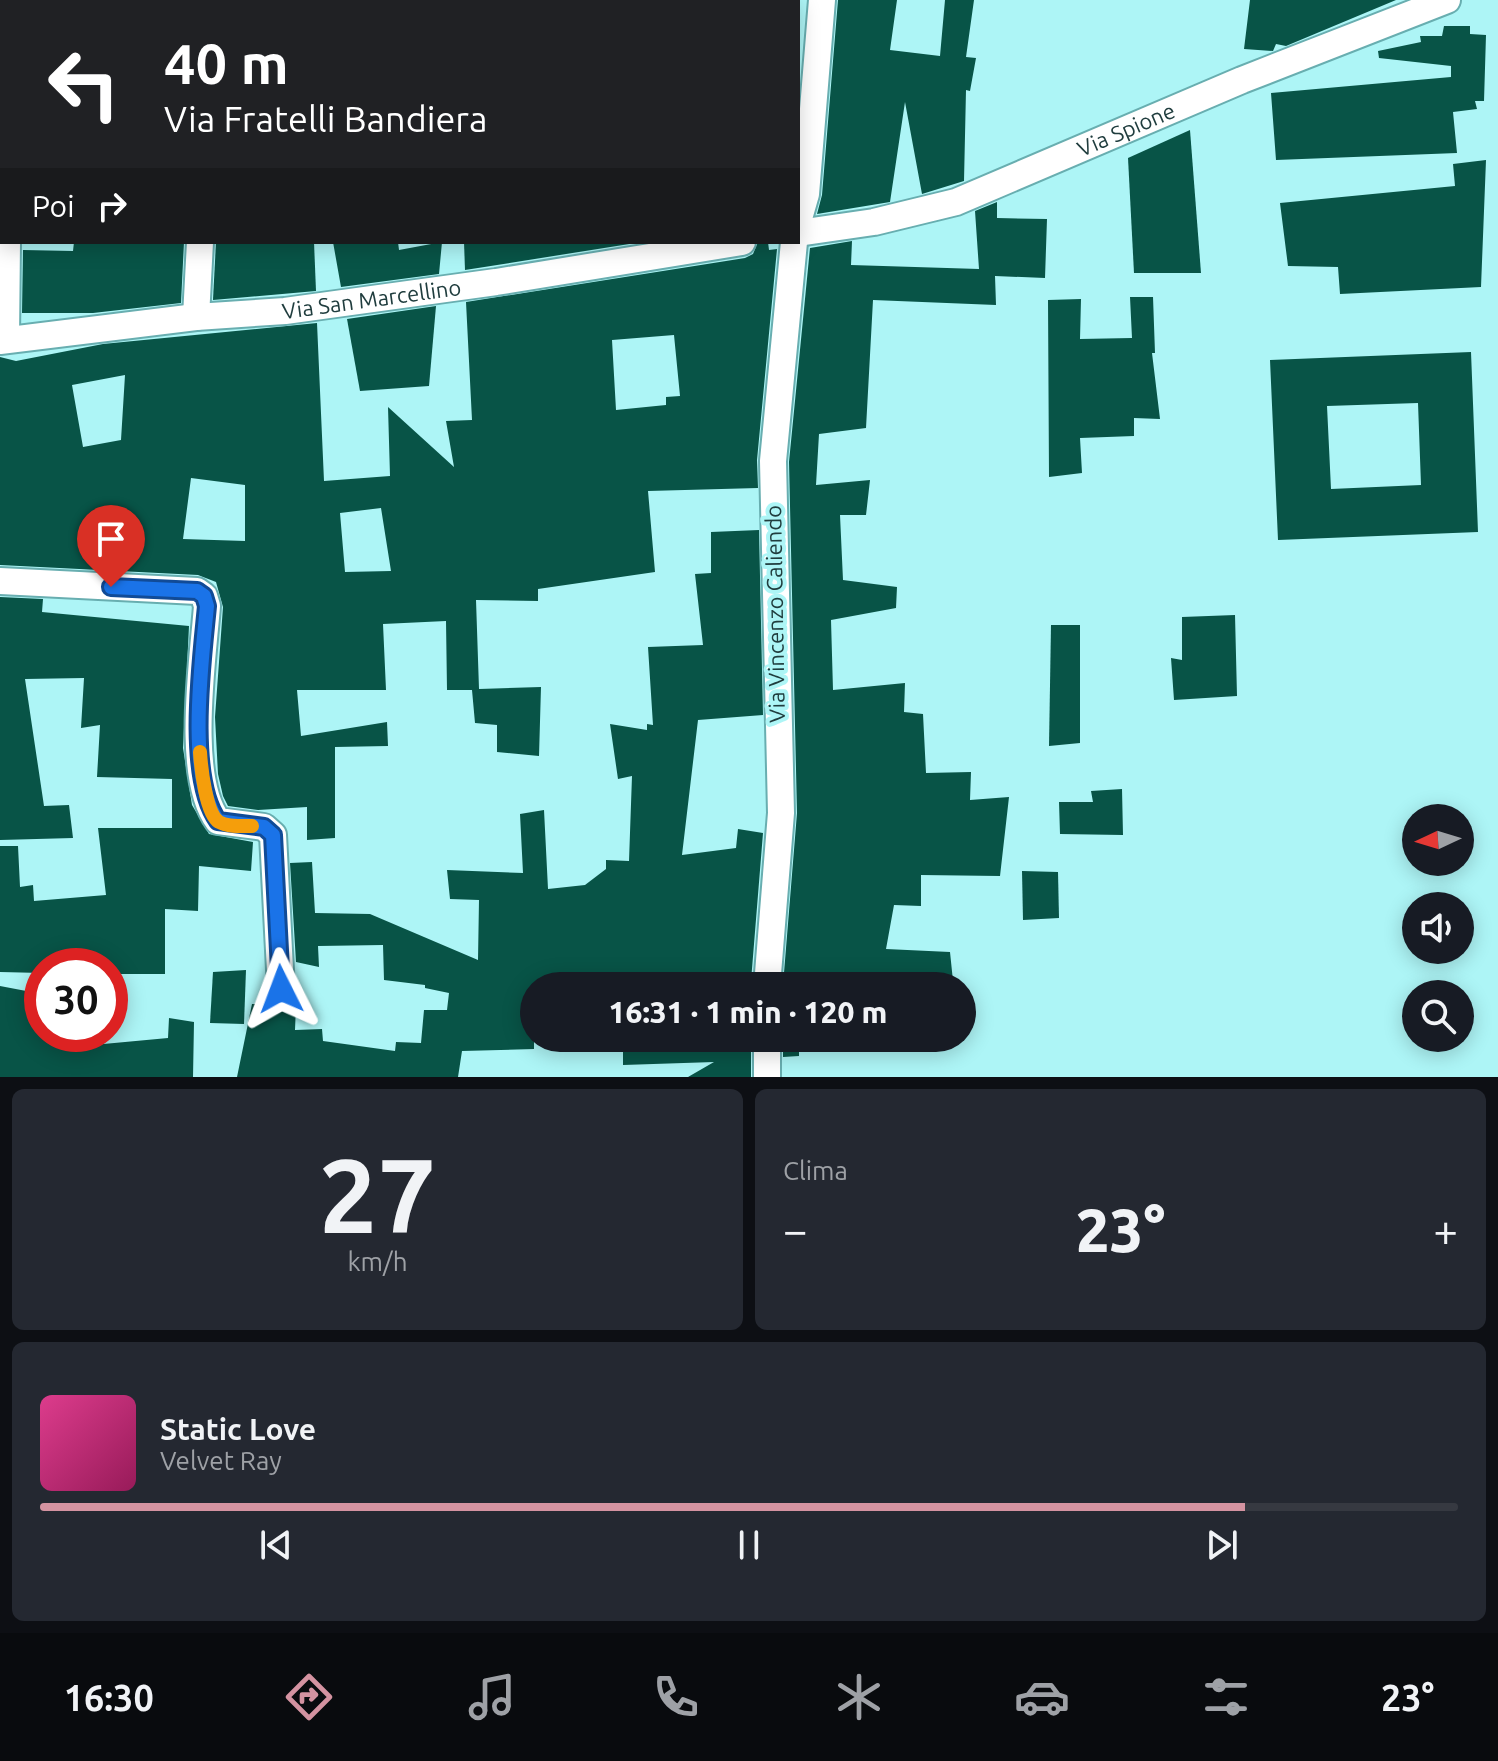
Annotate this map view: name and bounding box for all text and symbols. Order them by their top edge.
icon: left [32,32,136,136]
text: 40 m [164,32,289,95]
street label: Via Spione [1073,97,1178,161]
text: Via Fratelli Bandiera [164,98,487,139]
icon: right [90,184,134,228]
text: Poi [32,189,74,223]
street label: Via San Marcellino [280,274,462,323]
pin [77,505,145,587]
street label: Via Vincenzo Caliendo [760,505,789,723]
icon: arrive [89,517,133,561]
north arrow [1402,804,1474,876]
map controls [1402,804,1474,1052]
button: sound [1402,892,1474,964]
position arrow [239,947,323,1031]
speed limit sign: 30 [24,948,128,1052]
button: search [1402,980,1474,1052]
text: 16:31 · 1 min · 120 m [609,995,887,1029]
text: 27 [319,1136,436,1253]
text: Clima [783,1156,848,1185]
text: 23° [1076,1196,1165,1263]
text: − [783,1205,808,1254]
text: + [1433,1205,1458,1254]
text: km/h [347,1247,408,1276]
text: Static Love [160,1412,316,1446]
text: Velvet Ray [160,1446,282,1475]
icon: previous [254,1523,298,1567]
icon: pause [727,1523,771,1567]
icon: next [1200,1523,1244,1567]
icon: directions [281,1669,337,1725]
icon: music [464,1669,520,1725]
icon: phone [648,1669,704,1725]
icon: climate [831,1669,887,1725]
icon: car [1014,1669,1070,1725]
icon: filters [1198,1669,1254,1725]
text: 16:30 [64,1677,154,1718]
text: 23° [1381,1677,1434,1718]

